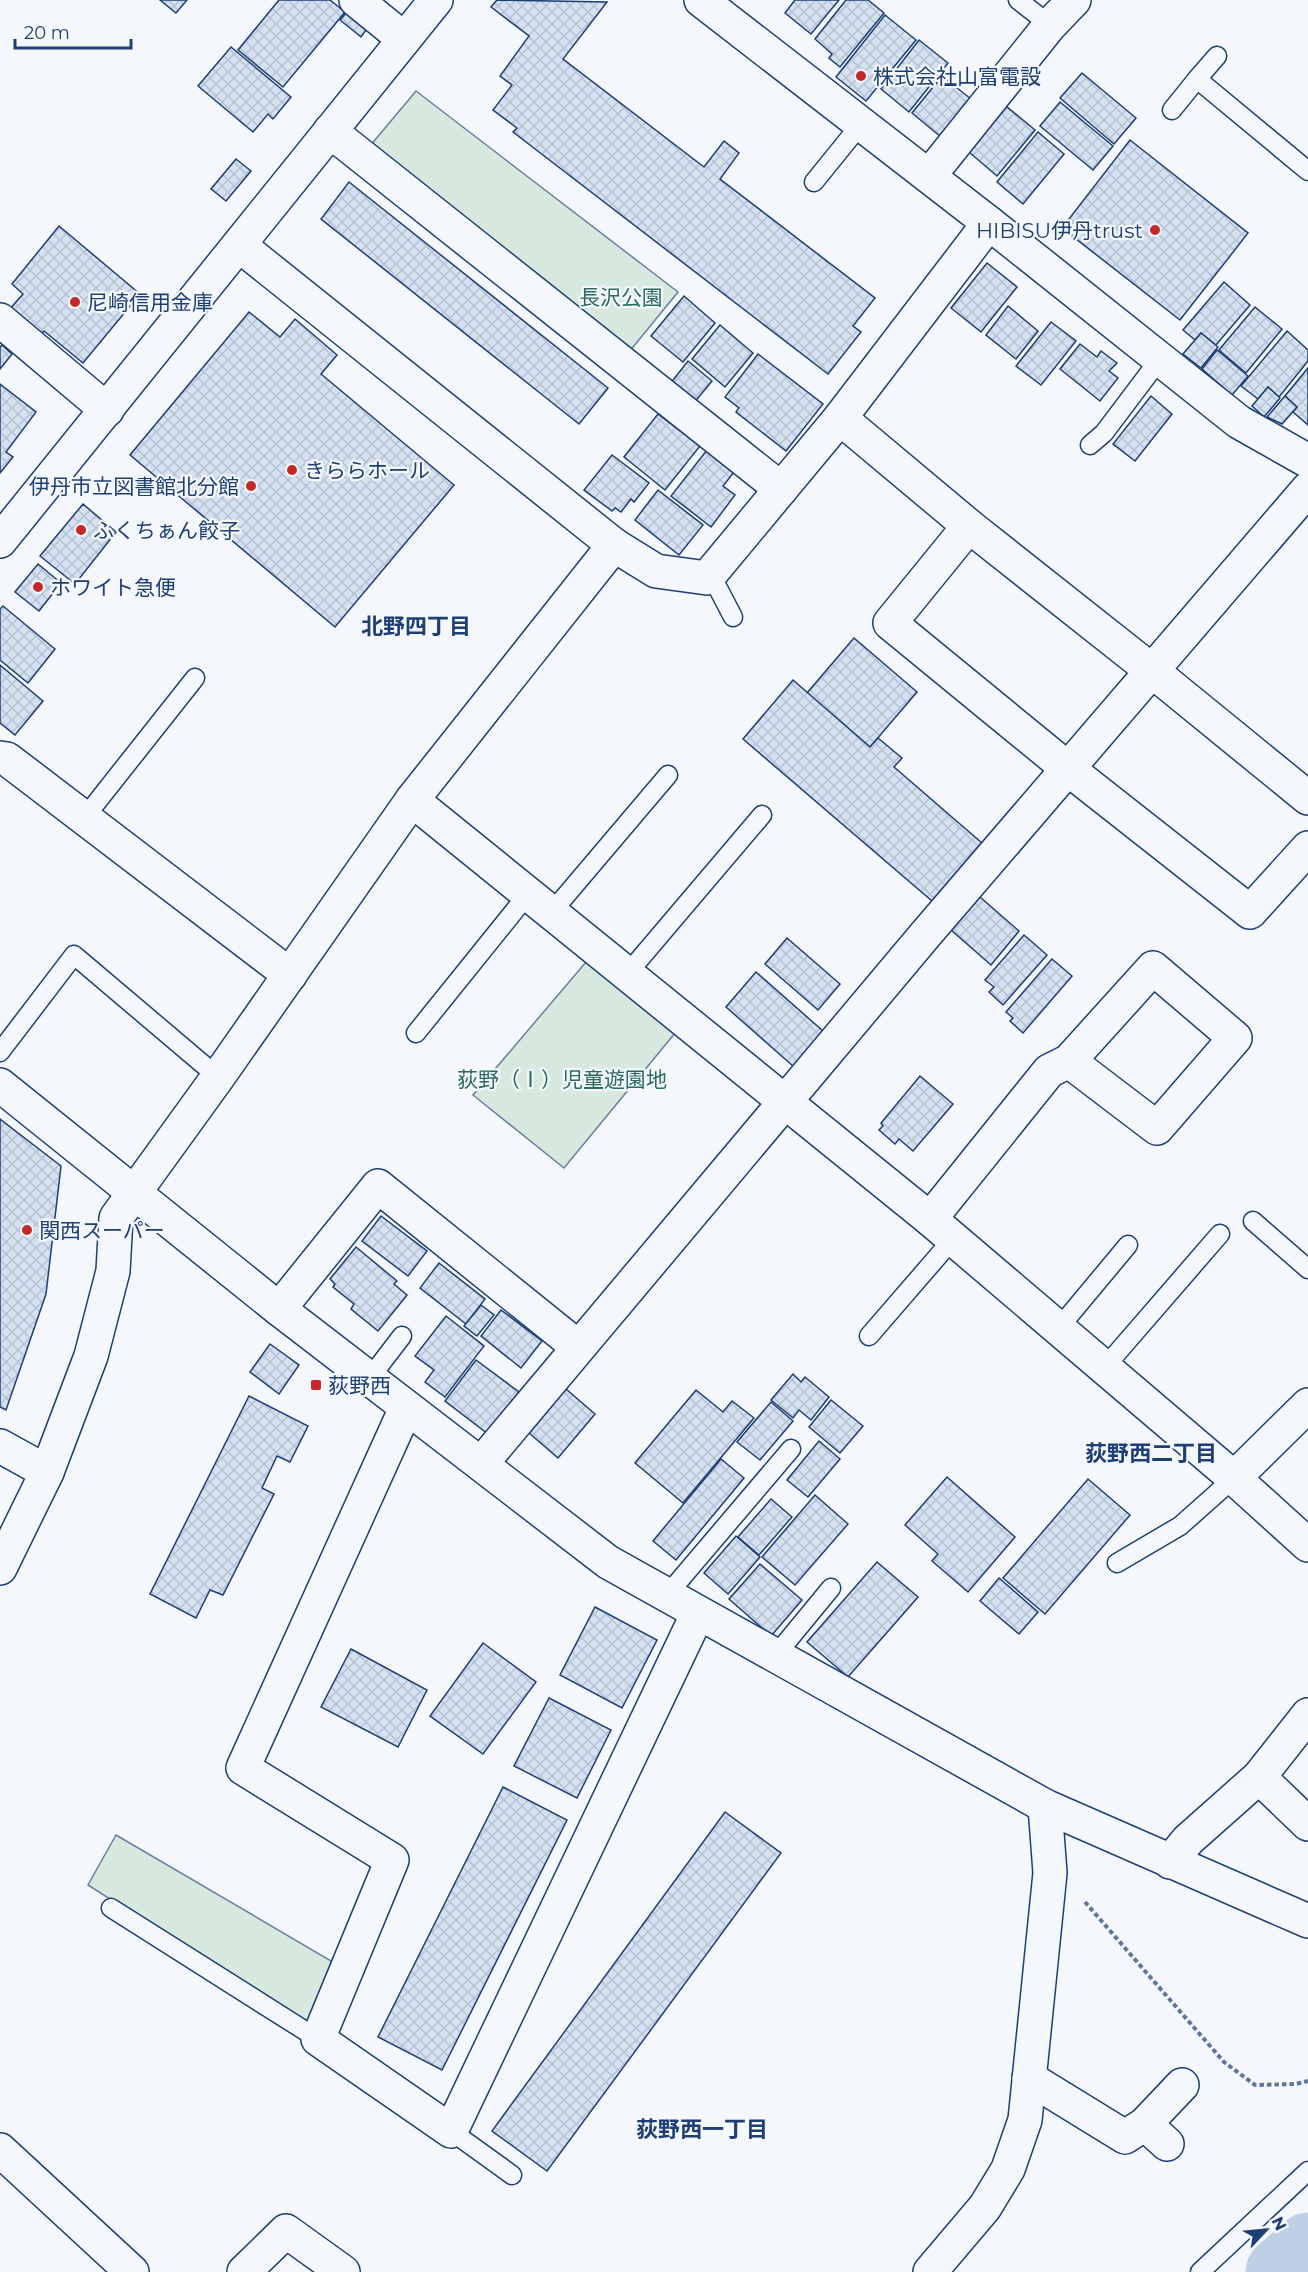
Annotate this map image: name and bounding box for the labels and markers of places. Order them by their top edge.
place label: 株式会社山富電設 [873,64,1041,89]
marker: 株式会社山富電設 [854,69,868,83]
place label: HIBISU伊丹trust [976,218,1143,243]
marker: HIBISU伊丹trust [1148,223,1162,237]
place label: 尼崎信用金庫 [87,290,213,315]
marker: 尼崎信用金庫 [68,295,82,309]
place label: きららホール [304,458,430,483]
marker: きららホール [285,463,299,477]
place label: 伊丹市立図書館北分館 [29,474,239,499]
marker: 伊丹市立図書館北分館 [244,479,258,493]
place label: ふくちぁん餃子 [93,518,240,543]
marker: ふくちぁん餃子 [74,523,88,537]
place label: ホワイト急便 [50,575,176,600]
marker: ホワイト急便 [31,580,45,594]
place label: 関西スーパー [39,1218,165,1243]
marker: 関西スーパー [20,1223,34,1237]
place label: 荻野西 [328,1373,391,1398]
marker: 荻野西 [309,1378,323,1392]

